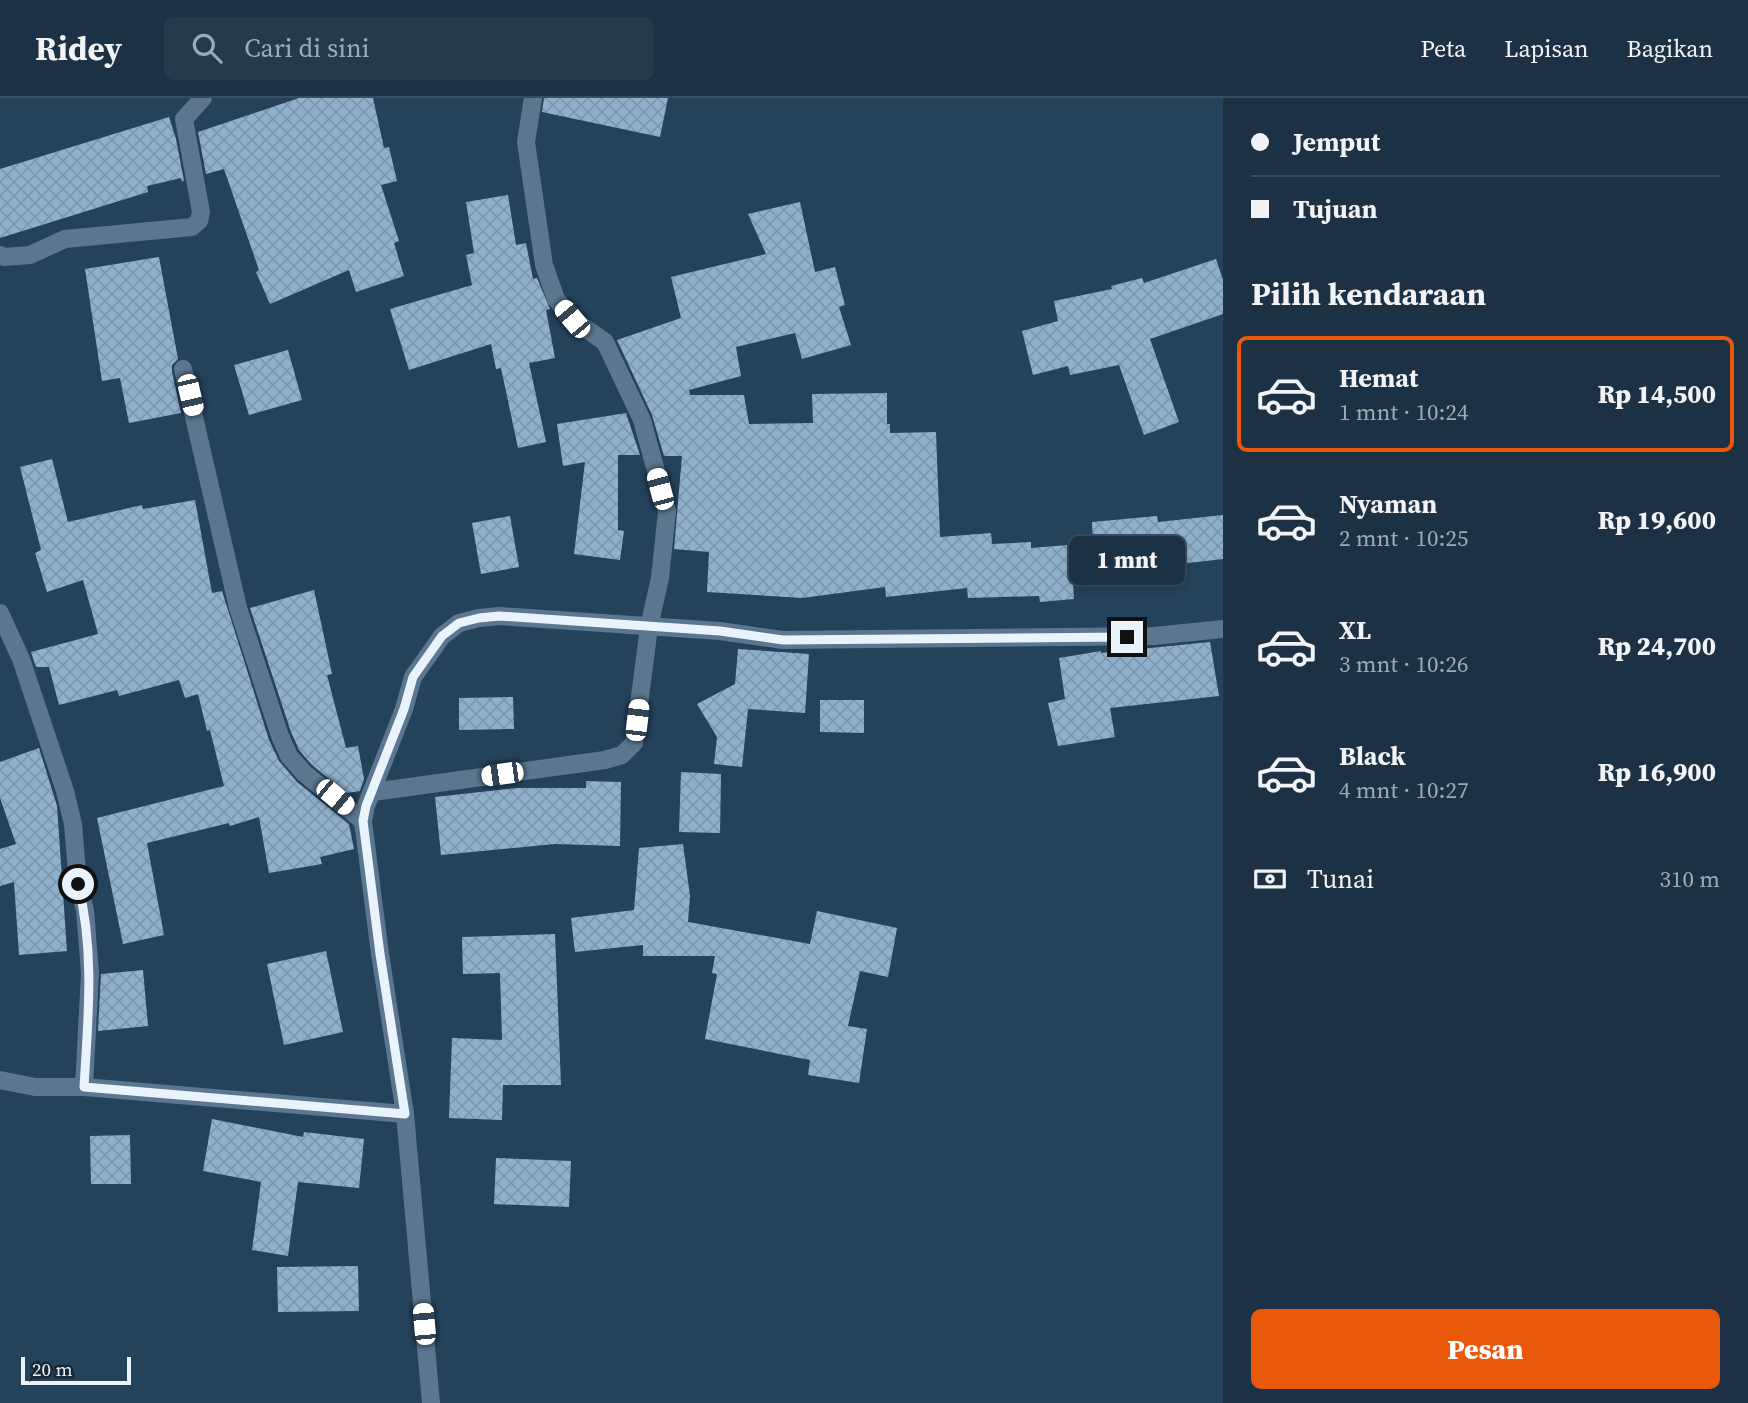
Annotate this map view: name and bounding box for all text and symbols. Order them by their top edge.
search box [164,17,654,80]
text: Ridey [35,26,122,71]
icon: search [188,29,226,67]
text: Cari di sini [244,30,370,66]
text: Peta [1420,32,1466,65]
text: Lapisan [1504,32,1589,65]
text: Bagikan [1627,32,1713,65]
text: Jemput [1293,124,1380,160]
text: Tujuan [1293,191,1378,227]
text: Pilih kendaraan [1251,272,1486,316]
car [551,296,594,342]
text: Hemat [1339,360,1418,396]
icon: car [1255,363,1318,426]
car [176,372,205,418]
text: Rp 14,500 [1598,376,1716,412]
text: 1 mnt · 10:24 [1339,396,1468,428]
car [645,466,676,512]
text: Nyaman [1339,486,1437,522]
icon: car [1255,489,1318,552]
text: Rp 19,600 [1598,502,1716,538]
text: 2 mnt · 10:25 [1339,522,1468,554]
callout: 1 mnt [1069,536,1185,584]
text: 1 mnt [1097,544,1157,576]
text: XL [1339,612,1371,648]
icon: car [1255,615,1318,678]
route end [1111,621,1143,653]
text: Rp 24,700 [1598,628,1716,664]
text: 3 mnt · 10:26 [1339,648,1468,680]
car [625,698,650,742]
text: Black [1339,738,1406,774]
icon: car [1255,741,1318,804]
text: Rp 16,900 [1598,754,1716,790]
car [480,761,525,787]
text: 4 mnt · 10:27 [1339,774,1468,806]
car [313,775,358,819]
icon: cash [1251,860,1289,898]
text: Tunai [1307,861,1374,897]
text: 310 m [1659,863,1720,895]
route start [62,868,94,900]
car [412,1302,437,1346]
button: Pesan [1251,1309,1720,1389]
scale bar [21,1354,131,1386]
text: 20 m [32,1356,73,1382]

